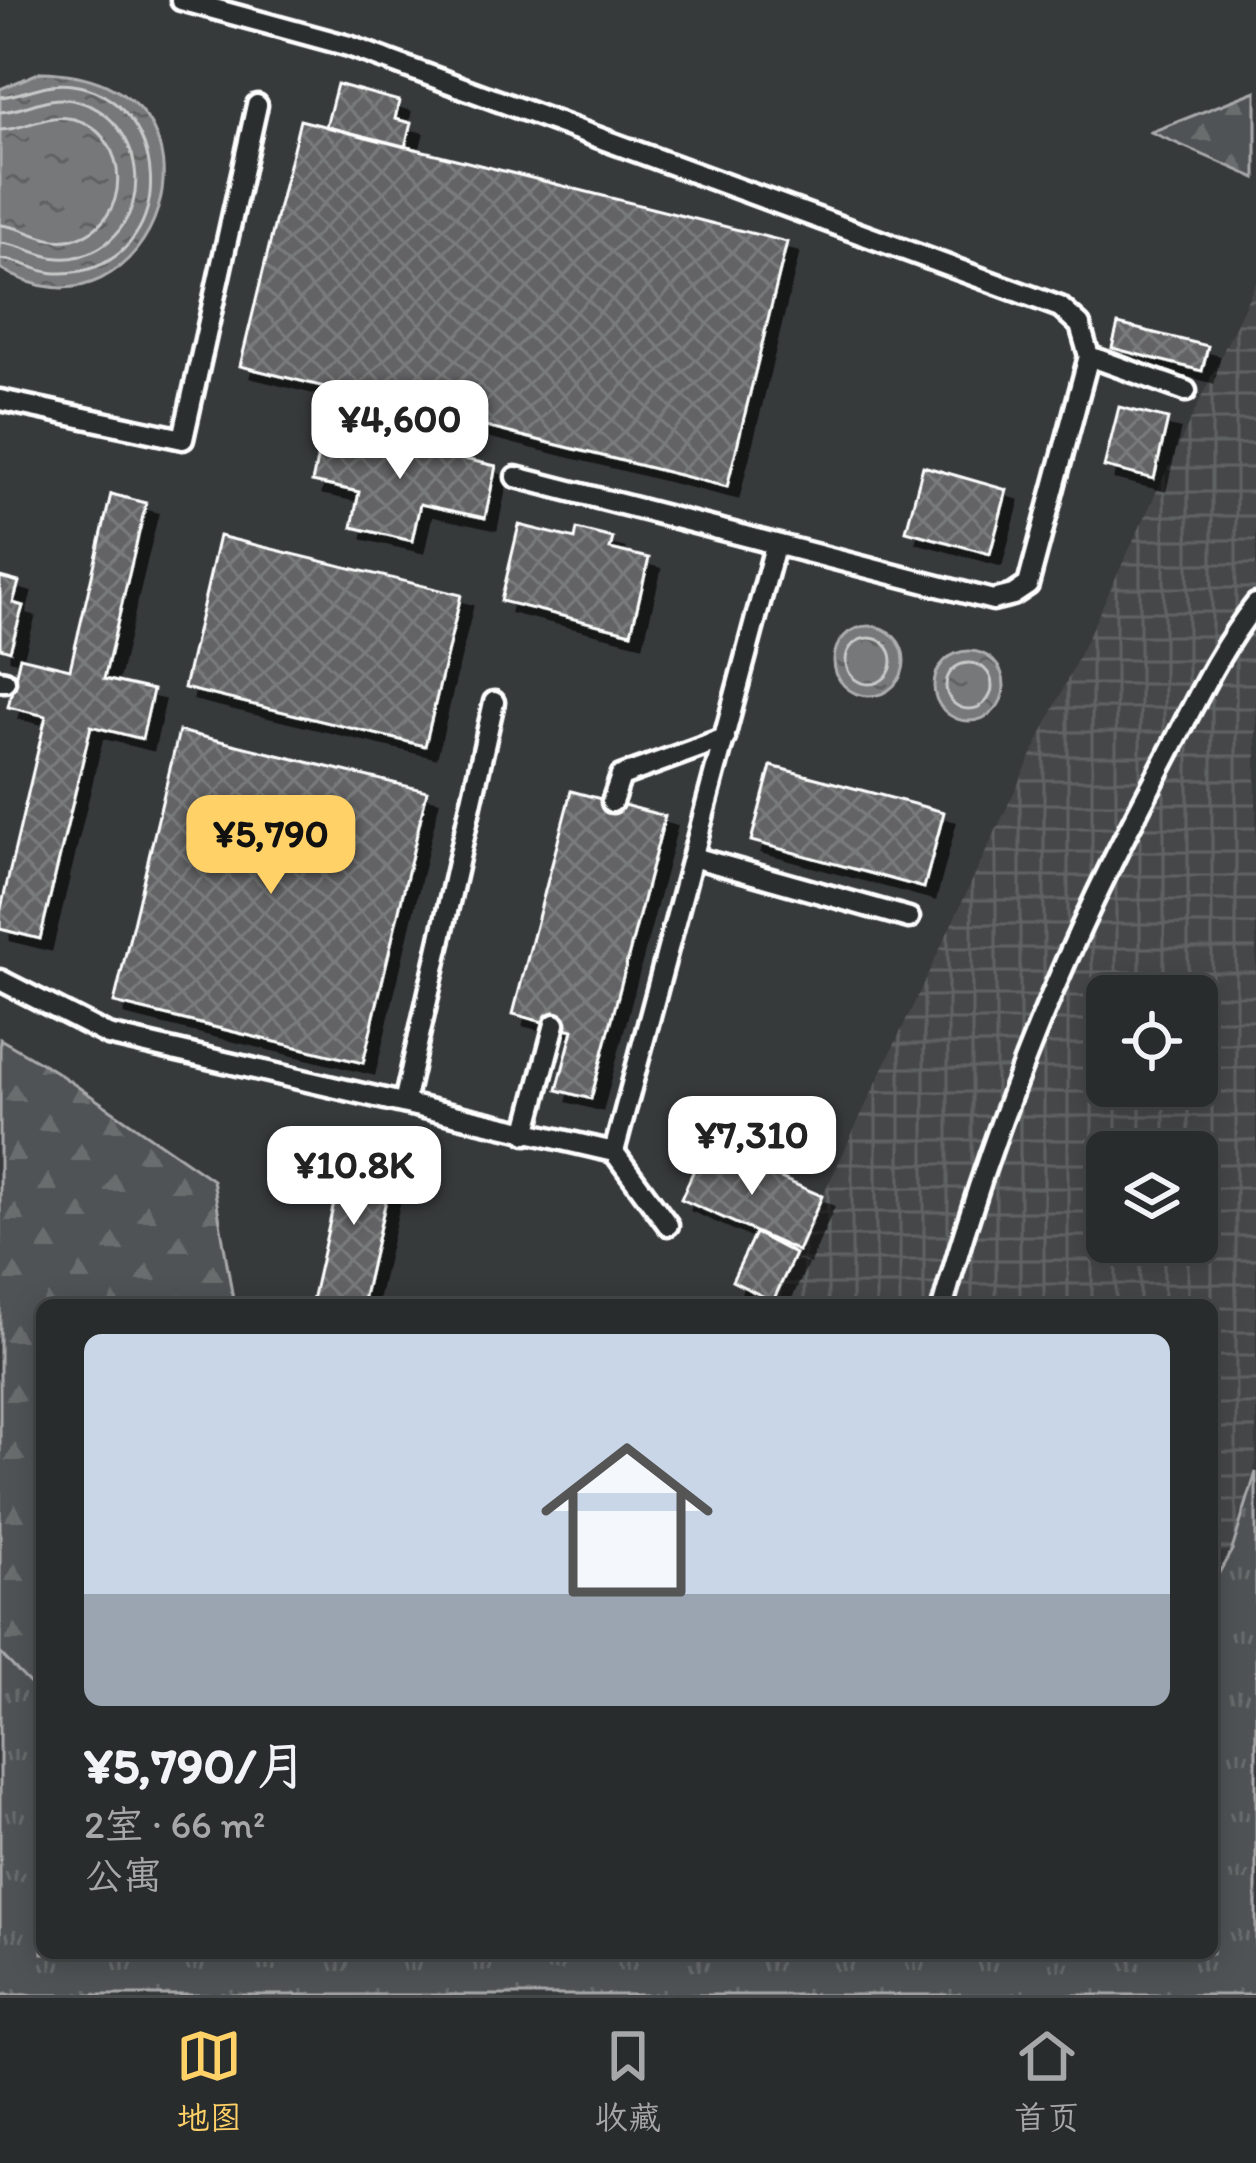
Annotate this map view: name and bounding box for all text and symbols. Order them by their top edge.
pin: ¥4,600 [302,380,498,482]
text: ¥4,600 [338,395,462,442]
pin: ¥5,790 [173,795,369,897]
text: ¥5,790 [213,810,329,857]
map controls [1086,975,1218,1263]
button: locate [1086,975,1218,1107]
pin: ¥7,310 [654,1096,850,1198]
text: ¥7,310 [695,1111,809,1158]
pin: ¥10.8K [256,1126,452,1228]
button: layers [1086,1131,1218,1263]
text: ¥10.8K [294,1141,414,1188]
icon: home [519,1412,735,1628]
text: ¥5,790/月 [84,1735,307,1796]
text: 2室 · 66 m² [84,1801,265,1848]
text: 公寓 [84,1852,162,1899]
tab: 地图 [176,2023,242,2138]
tab: 收藏 [595,2023,661,2138]
tab: 首页 [1014,2023,1080,2138]

